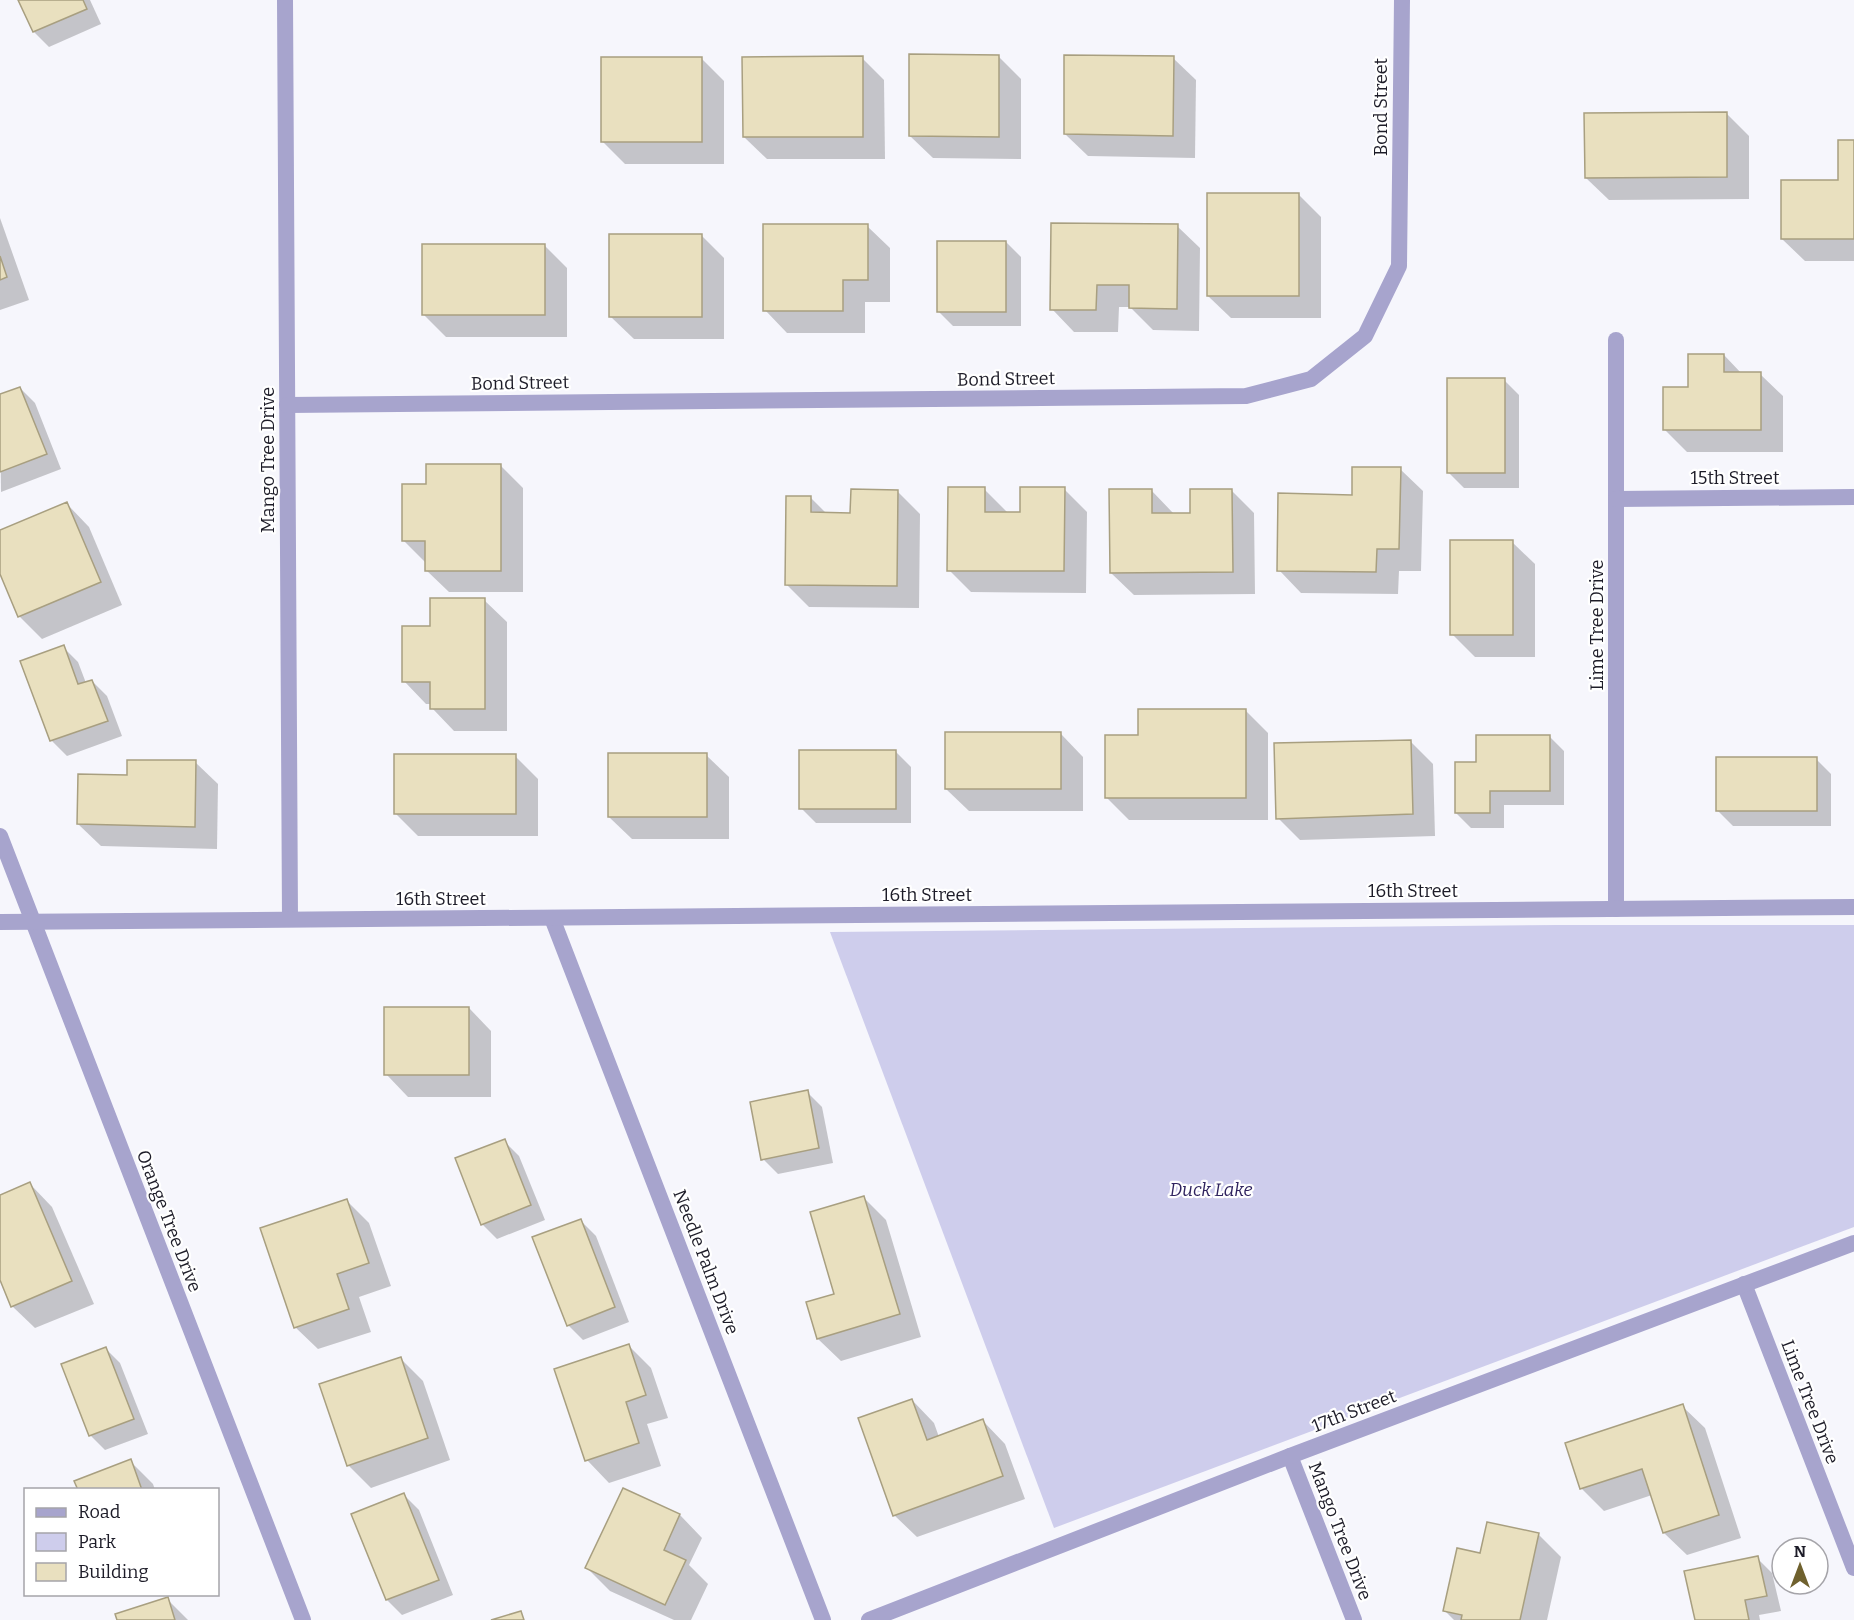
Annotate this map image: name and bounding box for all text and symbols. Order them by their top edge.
street label: Bond Street [1370,57,1392,156]
street label: Bond Street [957,367,1056,391]
street label: Bond Street [471,371,570,395]
street label: Mango Tree Drive [257,387,279,533]
street label: 15th Street [1691,467,1780,489]
street label: Lime Tree Drive [1586,560,1608,690]
street label: 16th Street [1368,880,1458,902]
street label: 16th Street [882,884,972,906]
street label: 16th Street [396,888,486,910]
street label: Orange Tree Drive [132,1147,206,1295]
park label: Duck Lake [1169,1179,1253,1201]
street label: Needle Palm Drive [668,1186,744,1338]
street label: Lime Tree Drive [1776,1337,1844,1467]
street label: 17th Street [1309,1385,1400,1437]
street label: Mango Tree Drive [1304,1459,1376,1603]
legend [24,1488,219,1596]
text: Road [78,1501,121,1523]
text: Park [78,1531,117,1553]
north arrow [1770,1536,1830,1596]
text: N [1794,1542,1806,1561]
text: Building [78,1561,149,1583]

